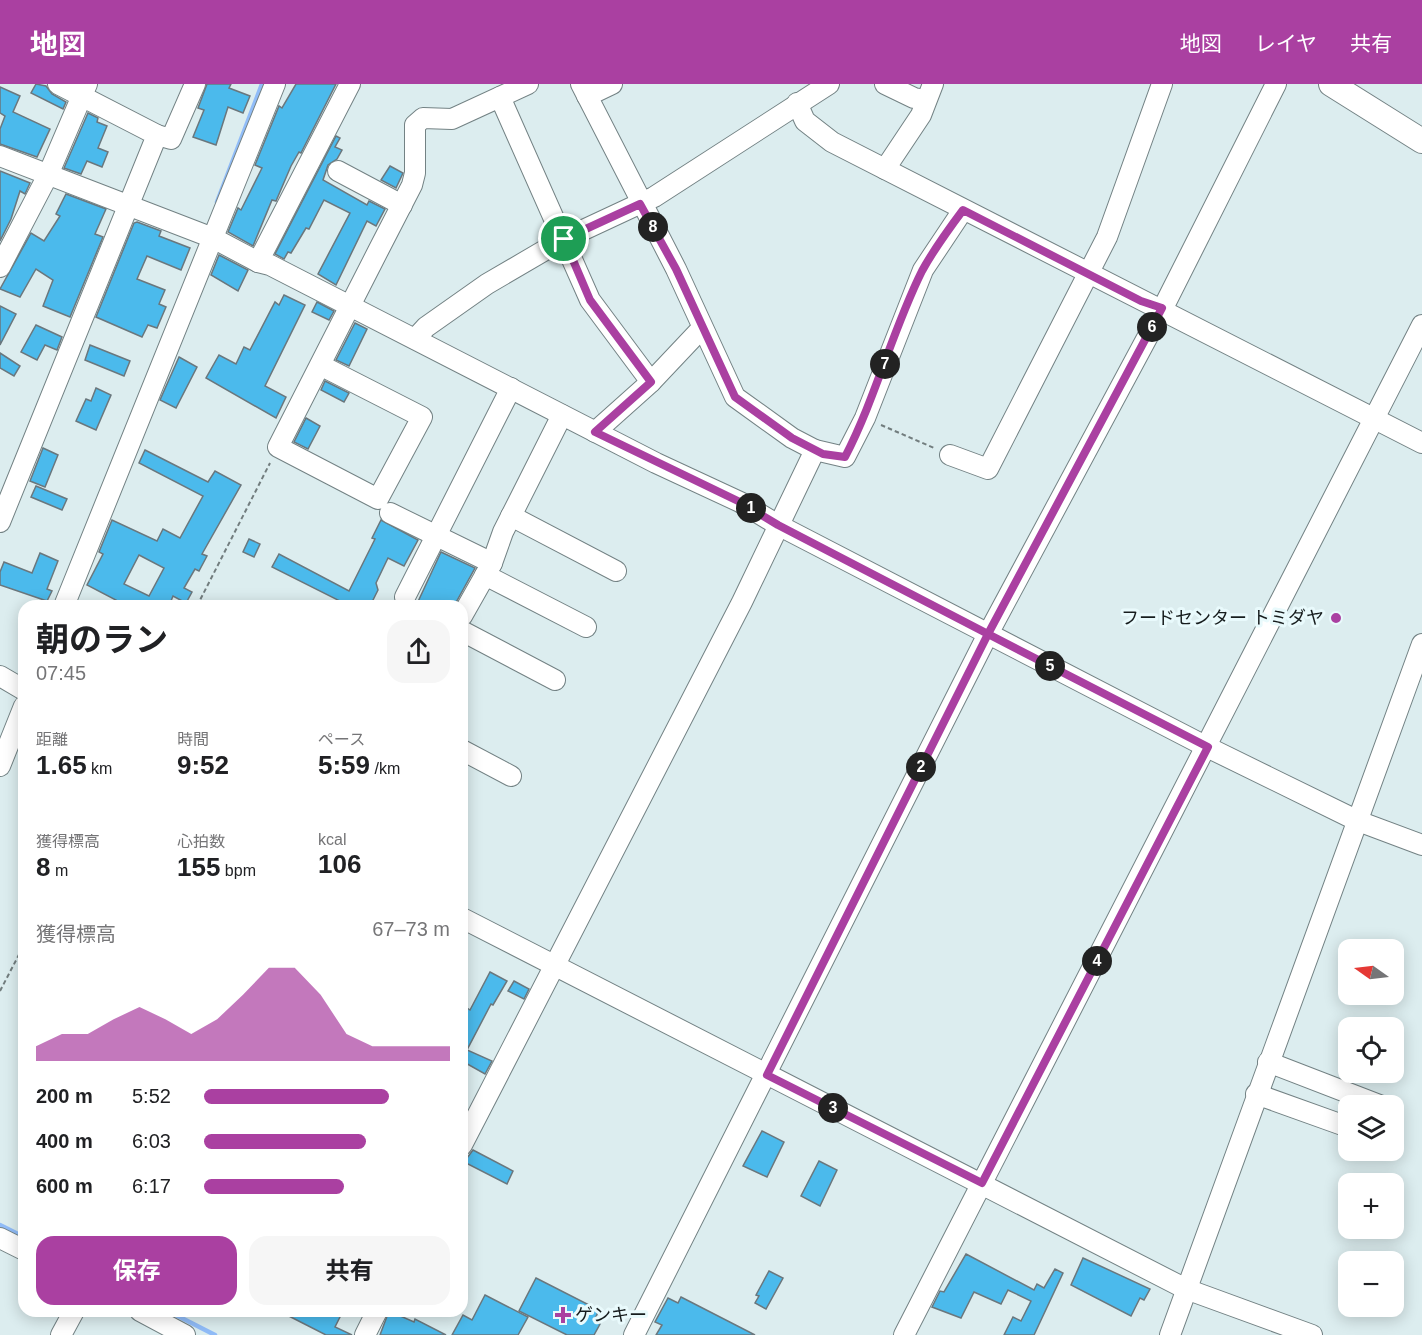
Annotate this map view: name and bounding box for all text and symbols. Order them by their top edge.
text: 地図 [30,29,86,60]
text: 地図 [1180,32,1222,55]
text: レイヤ [1255,32,1317,55]
text: 共有 [1350,32,1392,55]
pin: 8 [638,212,668,242]
pin [538,213,589,264]
text: 8 [649,218,657,235]
icon: arrive [547,222,580,255]
pin: 6 [1137,312,1167,342]
text: 6 [1148,318,1156,335]
pin: 7 [870,349,900,379]
text: 7 [881,355,889,372]
pin: 1 [736,493,766,523]
text: 1 [747,499,755,516]
place label: フードセンター トミダヤ [1121,608,1324,628]
marker: フードセンター トミダヤ [1329,611,1343,625]
button: share [387,620,450,683]
text: 朝のラン [36,621,168,658]
pin: 5 [1035,651,1065,681]
text: 5 [1046,657,1054,674]
text: 07:45 [36,662,86,684]
text: 距離 [36,731,68,748]
text: 時間 [177,731,209,748]
text: ペース [318,731,365,748]
text: 1.65 [36,750,87,780]
text: 9:52 [177,750,229,780]
text: 5:59 [318,750,370,780]
pin: 2 [906,752,936,782]
text: 2 [917,758,925,775]
text: km [87,760,112,777]
text: /km [370,760,400,777]
text: kcal [318,831,346,848]
text: 獲得標高 [36,833,100,850]
text: 心拍数 [177,833,225,850]
text: 106 [318,849,361,879]
text: 8 [36,852,50,882]
text: 155 [177,852,220,882]
text: m [50,862,68,879]
text: bpm [220,862,256,879]
text: 67–73 m [372,918,450,940]
text: 獲得標高 [36,923,116,945]
north arrow [1338,939,1404,1005]
map controls [1338,939,1404,1317]
pin: 4 [1082,946,1112,976]
text: 4 [1093,952,1101,969]
button: locate [1338,1017,1404,1083]
text: 200 m [36,1085,93,1107]
text: 5:52 [132,1085,171,1107]
pin: 3 [818,1093,848,1123]
button: layers [1338,1095,1404,1161]
text: 3 [829,1099,837,1116]
text: 400 m [36,1130,93,1152]
text: 6:03 [132,1130,171,1152]
button: + [1338,1173,1404,1239]
text: 600 m [36,1175,93,1197]
text: 6:17 [132,1175,171,1197]
button: 保存 [36,1236,237,1305]
button: 共有 [249,1236,450,1305]
button: − [1338,1251,1404,1317]
place label: ゲンキー [575,1305,647,1325]
marker: ゲンキー [556,1308,570,1322]

